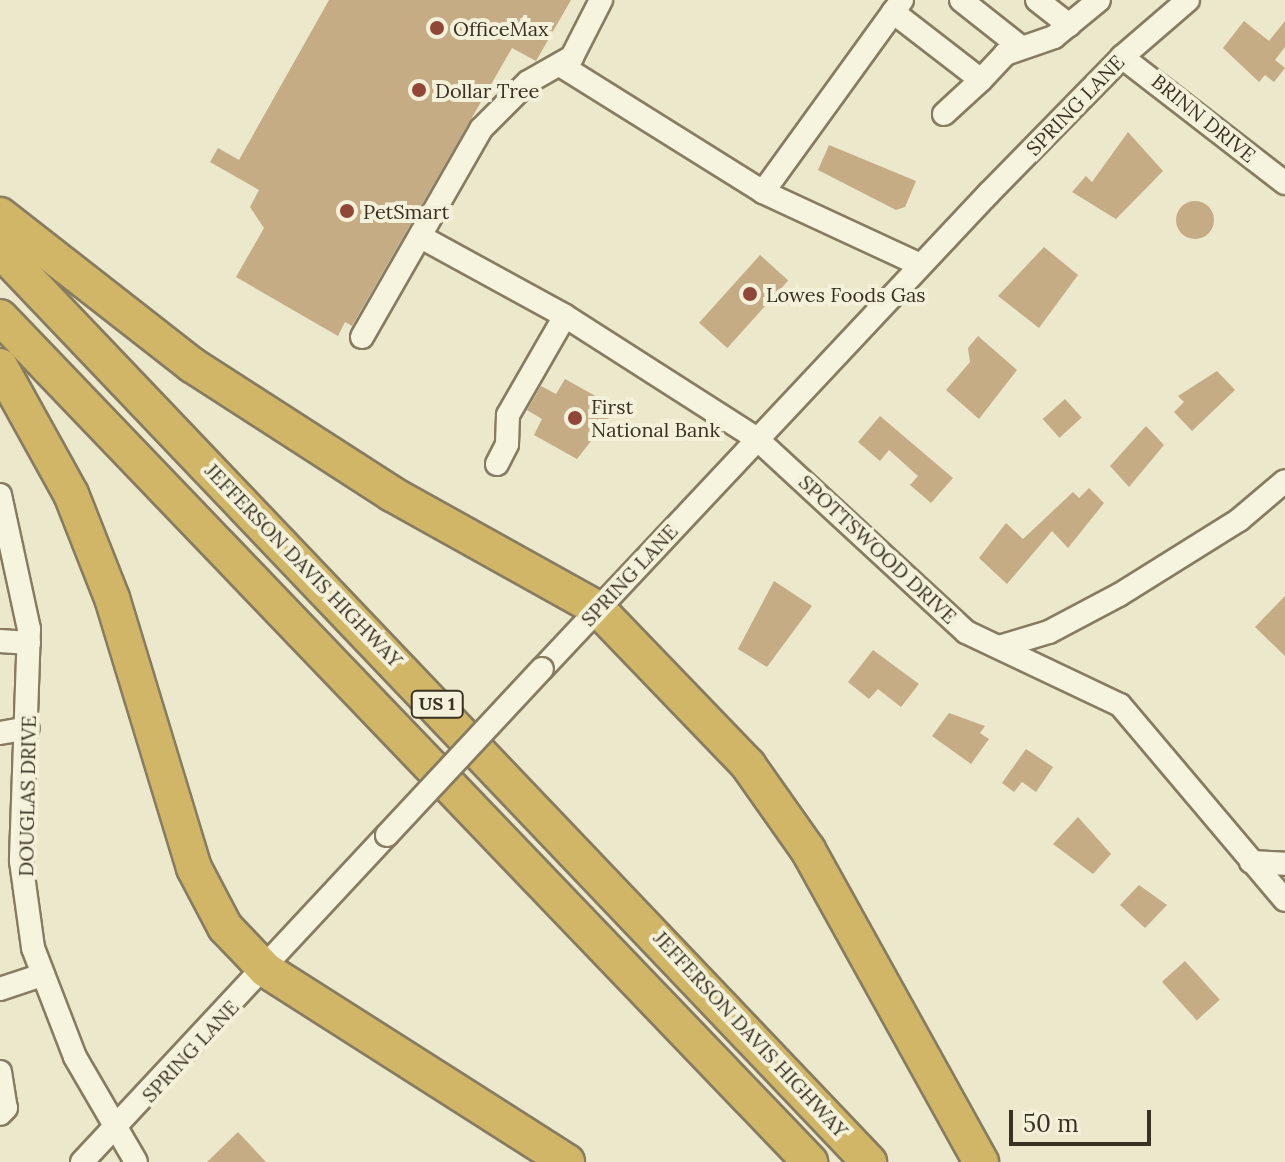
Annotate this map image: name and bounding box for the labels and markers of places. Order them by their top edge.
place label: OfficeMax [453,16,549,40]
marker: OfficeMax [428,19,446,37]
place label: Dollar Tree [435,78,539,102]
marker: Dollar Tree [410,81,428,99]
place label: PetSmart [363,199,449,223]
marker: PetSmart [338,202,356,220]
place label: Lowes Foods Gas [766,282,926,306]
marker: Lowes Foods Gas [741,285,759,303]
place label: First National Bank [591,394,720,441]
marker: First National Bank [566,409,584,427]

